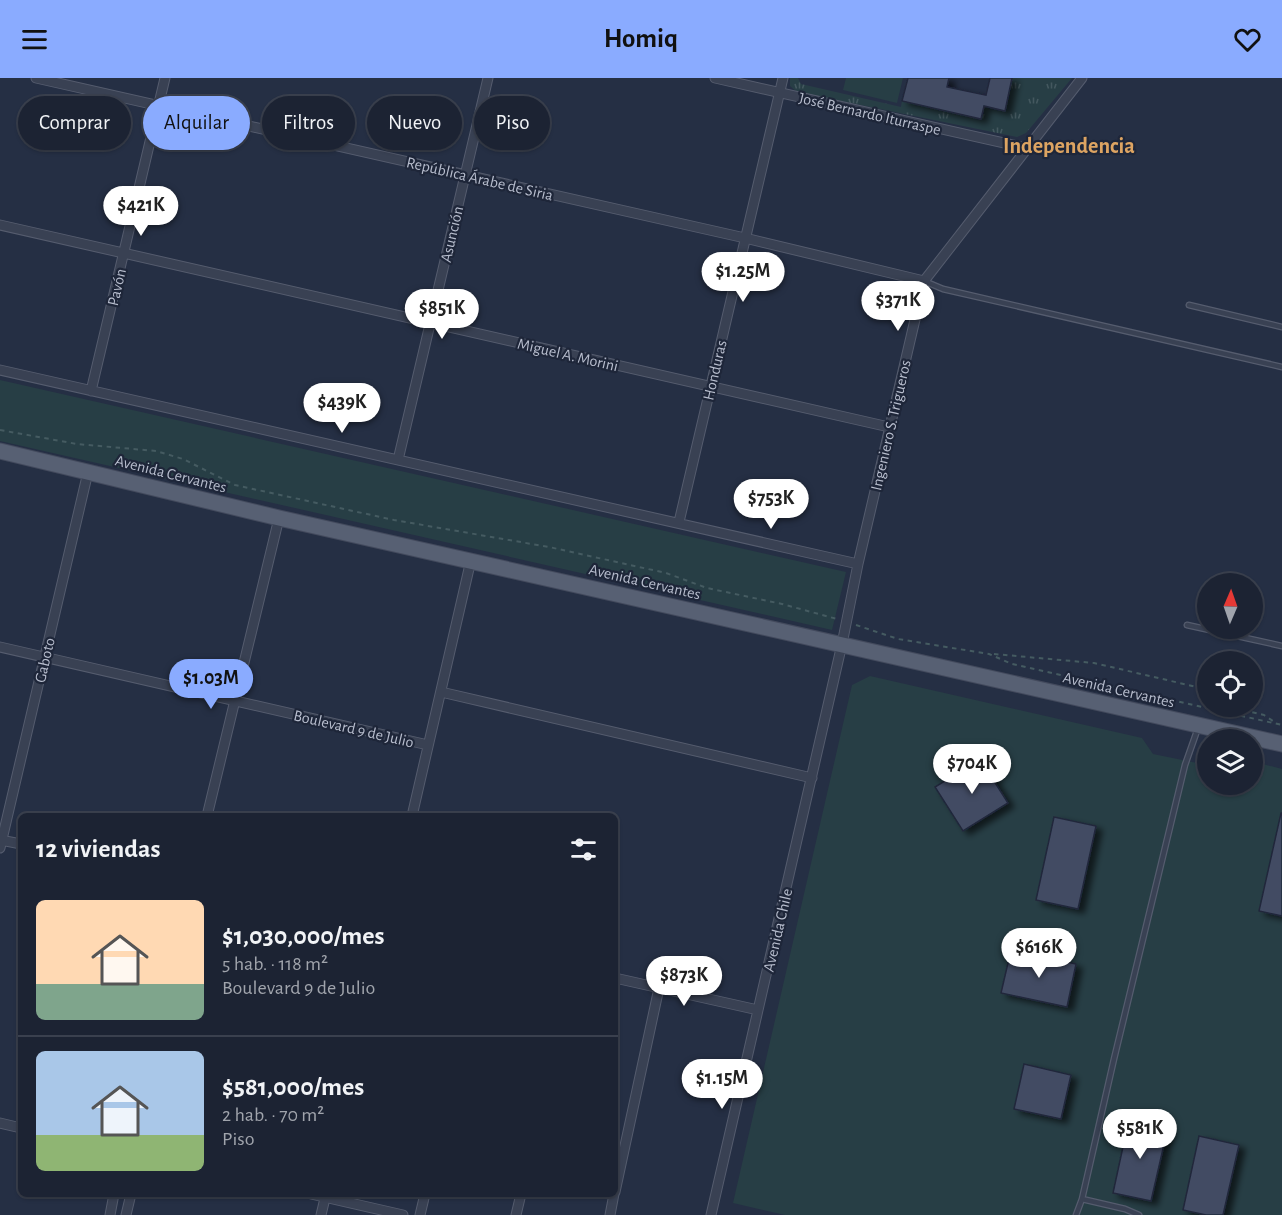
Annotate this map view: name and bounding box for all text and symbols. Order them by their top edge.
icon: menu [18,23,51,56]
icon: heart [1231,23,1264,56]
text: Homiq [604,25,678,52]
street label: José Bernardo Iturraspe [797,90,942,138]
chip: Comprar [18,96,131,150]
chip: Alquilar [143,96,250,150]
chip: Filtros [262,96,355,150]
chip: Nuevo [367,96,462,150]
chip: Piso [474,96,550,150]
district label: Independencia [1003,135,1135,157]
street label: República Árabe de Siria [405,152,555,204]
pin: $421K [99,186,183,237]
text: $421K [117,195,165,215]
street label: Asunción [438,204,466,264]
pin: $1.25M [694,252,792,303]
text: $1.25M [716,261,770,281]
street label: Pavón [105,267,129,307]
pin: $371K [856,281,940,332]
pin: $851K [400,289,484,340]
text: $371K [875,290,921,310]
text: $851K [419,298,465,318]
street label: Miguel A. Morini [516,336,620,374]
street label: Honduras [700,339,730,402]
street label: Ingeniero S. Trigueros [868,358,914,492]
pin: $439K [300,383,384,434]
text: $439K [317,392,367,412]
street label: Avenida Cervantes [113,452,228,496]
pin: $753K [729,479,813,530]
text: $753K [748,488,794,508]
street label: Avenida Cervantes [587,561,702,603]
north arrow [1197,573,1263,639]
map controls [1197,573,1263,795]
street label: Gaboto [32,636,58,684]
button: locate [1197,651,1263,717]
pin: $1.03M [162,659,260,710]
text: $1.03M [183,668,239,688]
street label: Avenida Cervantes [1061,669,1176,711]
street label: Boulevard 9 de Julio [292,707,415,751]
button: layers [1197,729,1263,795]
pin: $704K [930,744,1014,795]
text: $704K [947,753,997,773]
icon: filters [567,833,600,866]
text: 12 viviendas [36,836,160,862]
street label: Avenida Chile [761,887,795,974]
text: $1,030,000/mes [222,923,385,949]
icon: home [84,924,156,996]
pin: $616K [997,928,1081,979]
text: $616K [1015,937,1063,957]
text: 5 hab. · 118 m² [222,954,328,974]
pin: $873K [642,956,726,1007]
text: $873K [660,965,708,985]
text: Boulevard 9 de Julio [222,978,375,998]
pin: $1.15M [673,1059,771,1110]
text: $1.15M [696,1068,748,1088]
text: $581,000/mes [222,1074,364,1100]
icon: home [84,1075,156,1147]
text: 2 hab. · 70 m² [222,1105,324,1125]
pin: $581K [1098,1109,1182,1160]
text: $581K [1117,1118,1163,1138]
text: Piso [222,1129,254,1149]

